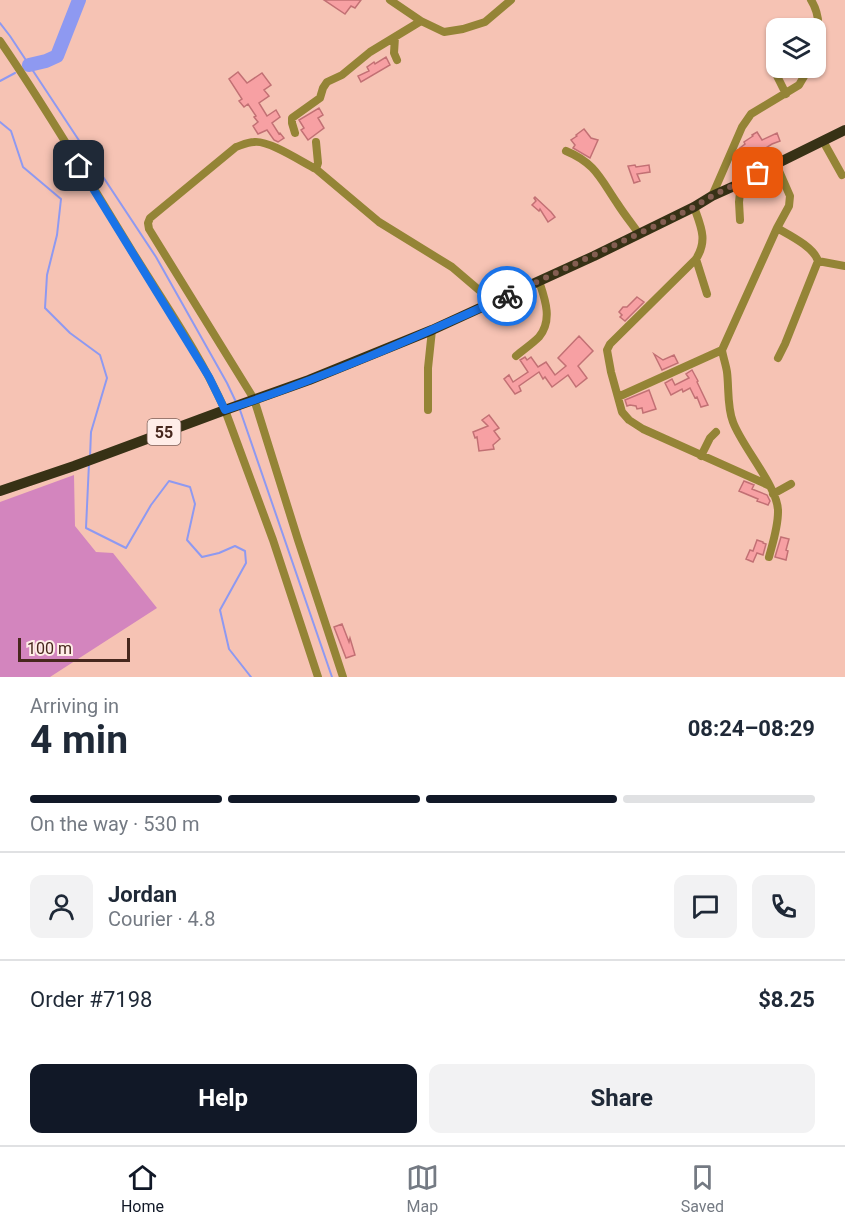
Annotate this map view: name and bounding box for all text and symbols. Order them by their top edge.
map controls [766,18,826,78]
button: layers [766,18,826,78]
pin [53,140,104,191]
pin [732,147,783,198]
icon: home [62,149,95,182]
icon: bag [741,156,774,189]
courier [477,266,537,326]
icon: bike [491,280,524,313]
road number: 55 [148,419,180,445]
scale bar [18,635,130,662]
text: 100 m [27,639,72,658]
text: Arriving in [30,694,119,718]
text: 08:24–08:29 [688,716,815,741]
text: 4 min [30,717,128,763]
text: On the way · 530 m [30,812,199,836]
button: person [30,875,93,938]
button: chat [674,875,737,938]
button: phone [752,875,815,938]
text: Jordan [108,882,177,907]
text: Courier · 4.8 [108,907,215,931]
text: Order #7198 [30,987,152,1012]
text: $8.25 [758,987,815,1012]
button: Help [30,1064,417,1133]
button: Share [429,1064,815,1133]
tab: Home [121,1161,164,1216]
tab: Map [406,1161,439,1216]
tab: Saved [681,1161,724,1216]

